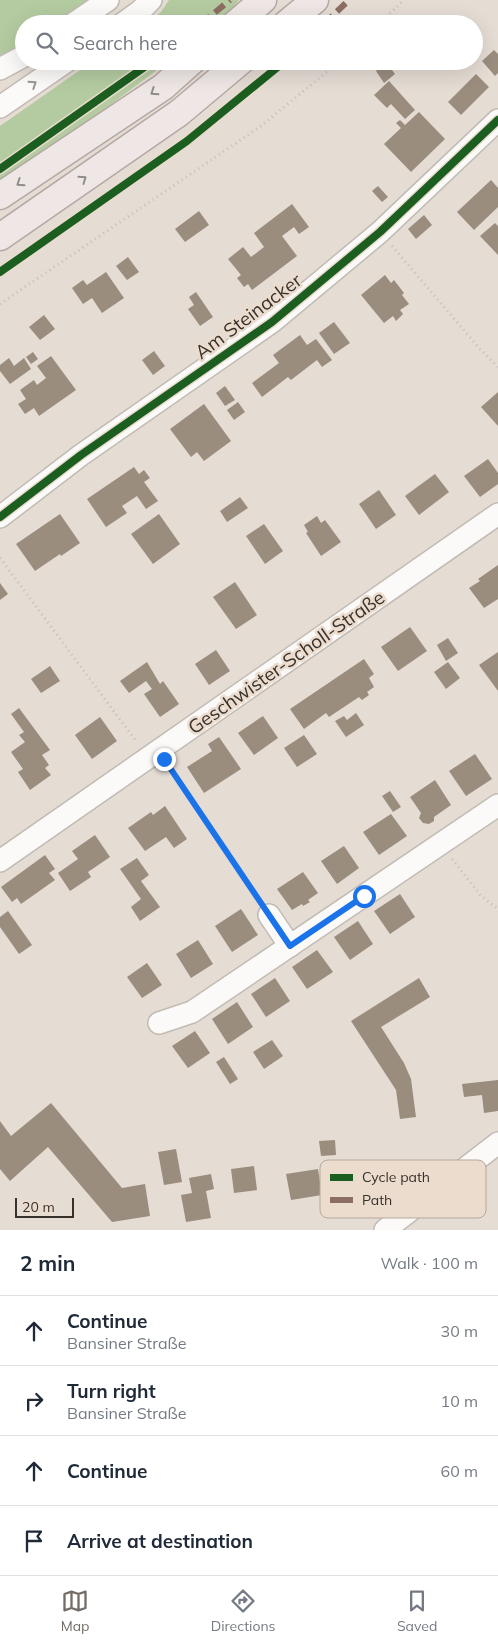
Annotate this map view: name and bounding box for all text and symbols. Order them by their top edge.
search box [15,15,483,70]
icon: search [33,29,61,57]
text: Search here [73,31,177,55]
one-way arrow [28,81,37,90]
one-way arrow [151,86,160,95]
one-way arrow [77,176,87,185]
one-way arrow [16,177,25,186]
street label: Am Steinacker [190,268,306,364]
street label: Geschwister-Scholl-Straße [183,585,389,739]
route end [153,748,176,771]
route start [353,885,376,908]
legend [320,1160,486,1218]
text: Cycle path [362,1168,430,1186]
text: Path [362,1191,392,1209]
scale bar [15,1195,74,1218]
text: 20 m [22,1198,55,1216]
text: 2 min [20,1250,75,1276]
text: Walk · 100 m [380,1253,478,1273]
text: Continue [67,1309,147,1333]
icon: ahead [20,1317,48,1345]
text: 30 m [441,1321,478,1341]
text: Bansiner Straße [67,1333,186,1353]
text: Turn right [67,1379,156,1403]
icon: right [20,1387,48,1415]
text: 10 m [441,1391,478,1411]
text: Bansiner Straße [67,1403,186,1423]
icon: ahead [20,1457,48,1485]
text: Continue [67,1459,147,1483]
text: 60 m [441,1461,478,1481]
icon: arrive [20,1527,48,1555]
text: Arrive at destination [67,1529,253,1553]
tab: Map [61,1587,89,1635]
tab: Directions [211,1587,276,1635]
tab: Saved [397,1587,437,1635]

